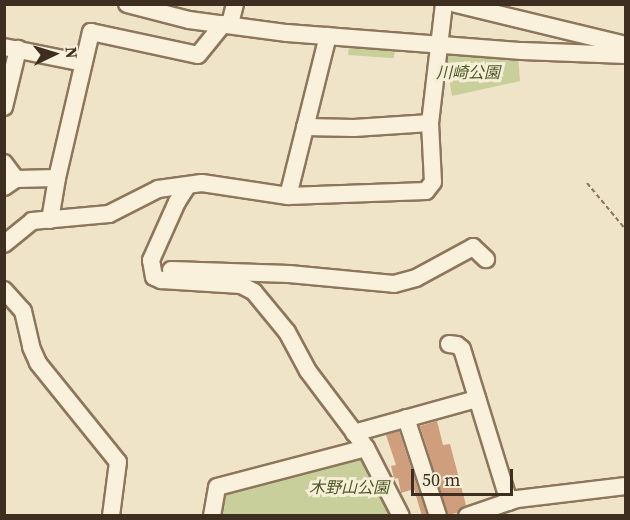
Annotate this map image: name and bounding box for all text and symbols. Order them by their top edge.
north arrow [24,24,84,84]
text: N [61,46,83,59]
park label: 川崎公園 [436,62,500,82]
scale bar [414,457,516,495]
text: 50 m [422,467,460,492]
park label: 木野山公園 [309,477,389,497]

